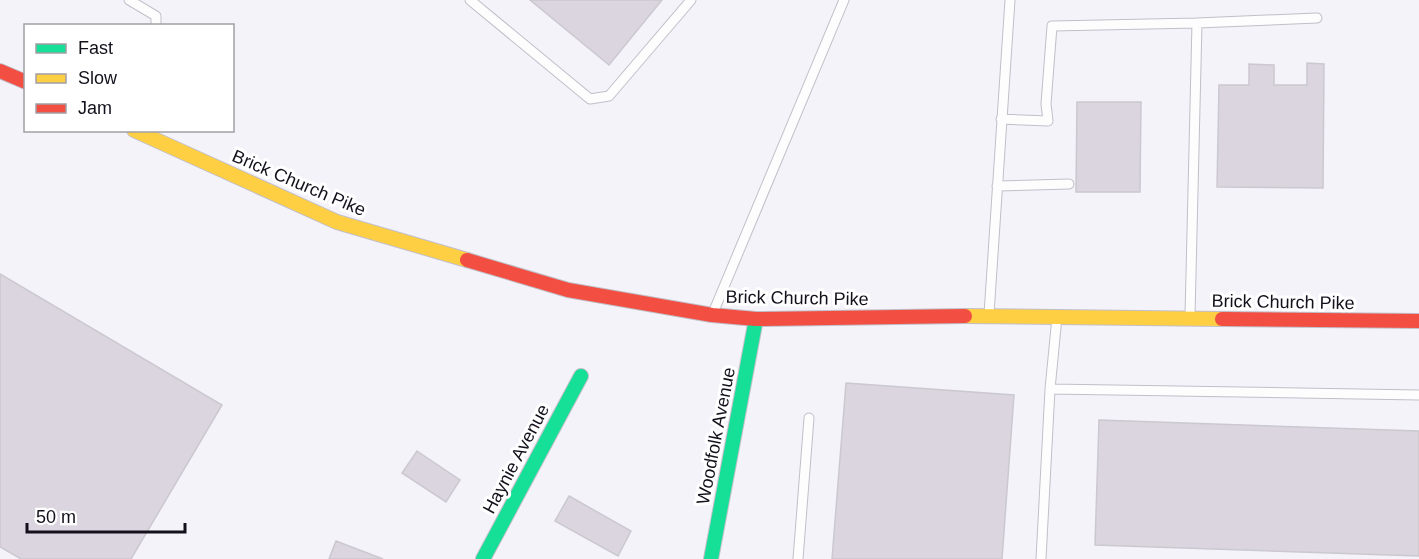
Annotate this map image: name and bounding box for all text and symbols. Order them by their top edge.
legend [24,24,234,132]
text: Fast [78,38,113,58]
text: Slow [78,68,118,88]
text: Jam [78,98,112,118]
street label: Brick Church Pike [229,146,369,220]
street label: Brick Church Pike [725,287,869,309]
street label: Brick Church Pike [1211,291,1355,313]
street label: Woodfolk Avenue [693,366,739,506]
street label: Haynie Avenue [479,401,553,517]
scale bar [27,496,184,534]
text: 50 m [36,507,76,527]

